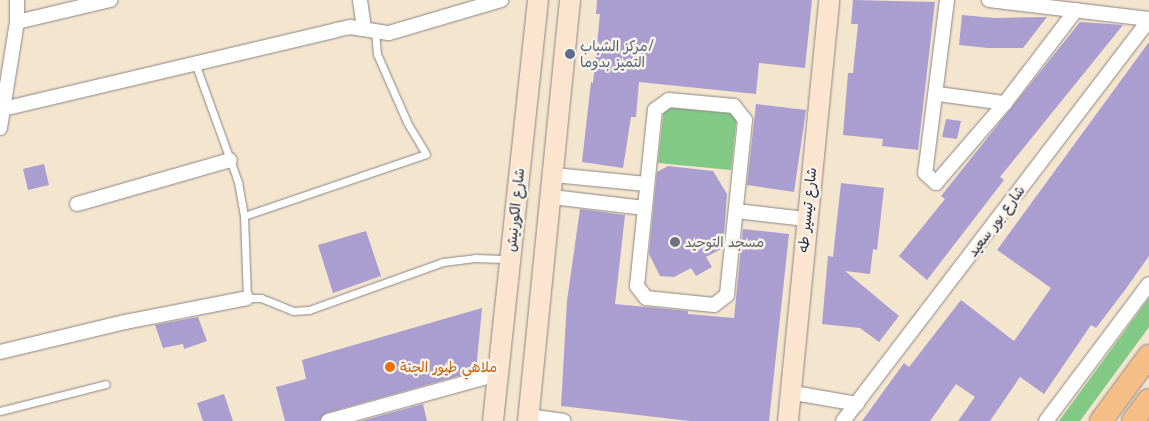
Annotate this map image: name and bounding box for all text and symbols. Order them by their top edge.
place label: مركز الشباب/ التميز بدوما [580,38,655,70]
marker: مركز الشباب/ التميز بدوما [564,48,576,60]
street label: شارع تيسير طه [794,166,820,254]
street label: شارع الكورنيش [502,167,528,253]
street label: شارع بور سعيد [964,182,1028,260]
place label: مسجد التوحيد [685,234,764,250]
marker: مسجد التوحيد [669,236,681,248]
place label: ملاهي طيور الجنة [400,359,497,375]
marker: ملاهي طيور الجنة [384,361,396,373]

